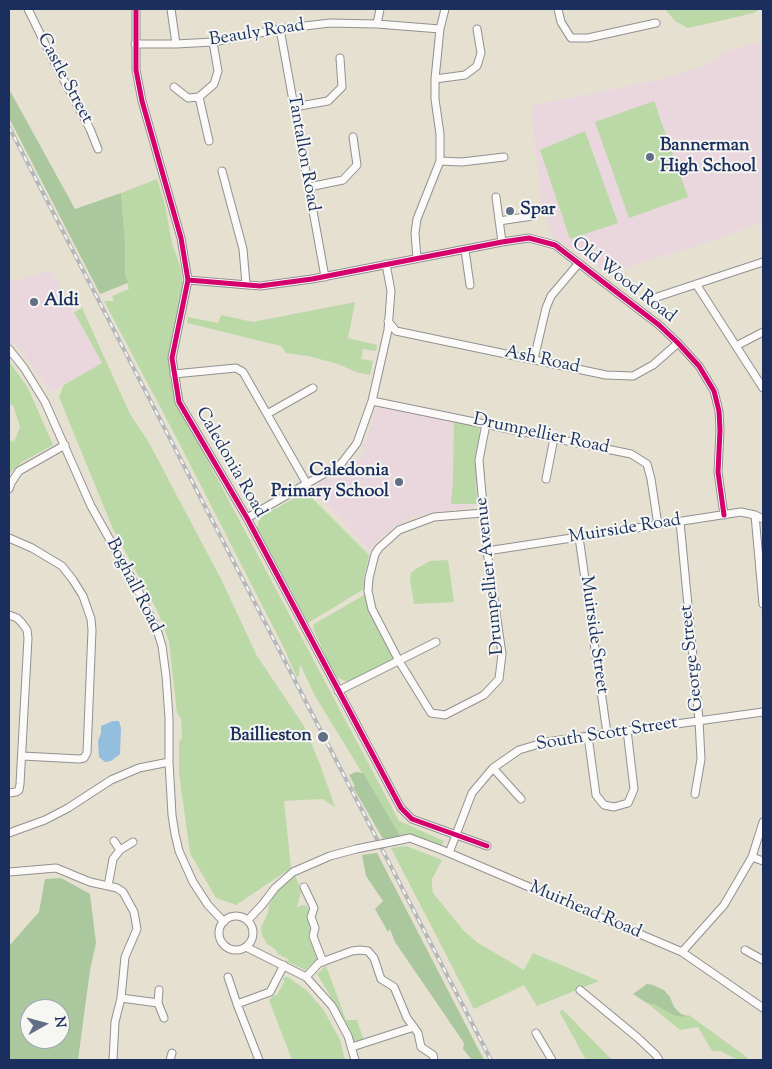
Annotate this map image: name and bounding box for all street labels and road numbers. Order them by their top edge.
street label: Beauly Road [208,16,306,52]
street label: Castle Street [31,30,97,128]
street label: Tantallon Road [281,93,323,213]
street label: Old Wood Road [566,234,680,328]
street label: Ash Road [502,342,582,380]
street label: Caledonia Road [190,404,270,522]
street label: Drumpellier Road [471,410,611,460]
street label: Drumpellier Avenue [472,496,510,656]
street label: Muirside Road [567,510,683,550]
street label: Boghall Road [100,535,166,637]
street label: Muirside Street [574,574,612,696]
street label: George Street [677,604,709,712]
street label: South Scott Street [535,713,679,757]
street label: Muirhead Road [526,878,644,944]

